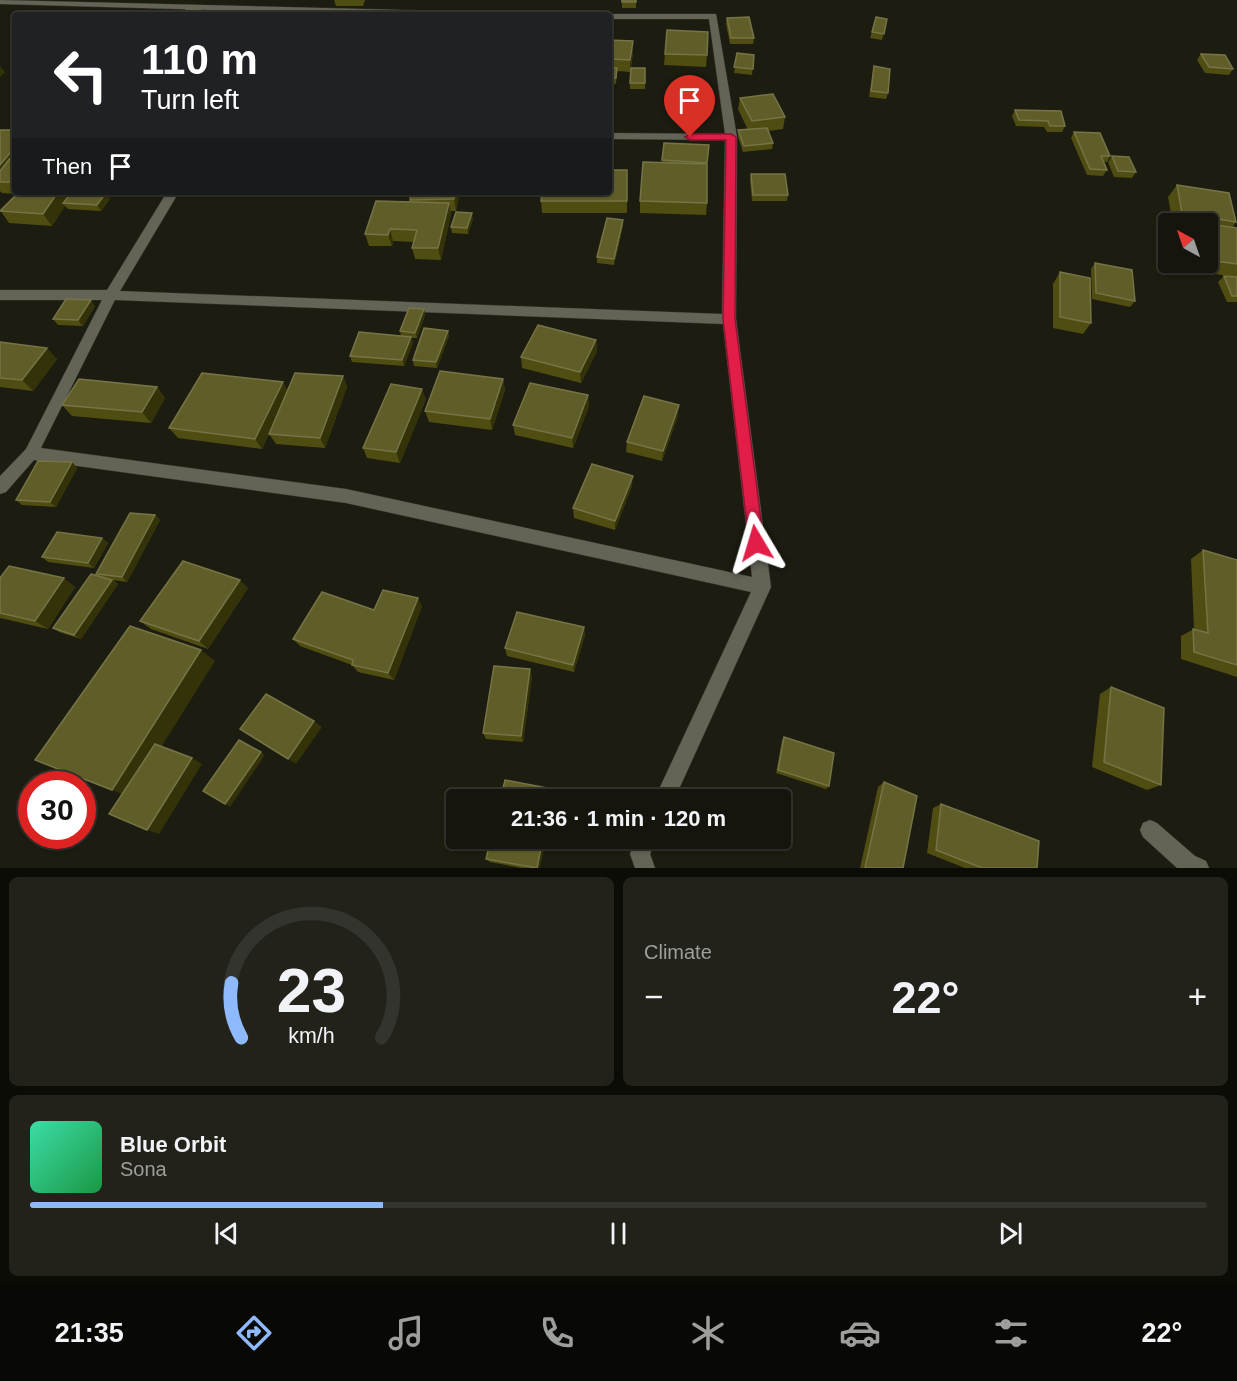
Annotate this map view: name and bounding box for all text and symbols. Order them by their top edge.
icon: left [42,36,120,114]
text: 110 m [141,36,258,83]
pin [664,75,715,137]
icon: arrive [673,84,706,117]
text: Turn left [141,85,239,115]
icon: arrive [104,150,137,183]
text: Then [42,154,92,179]
north arrow [1158,213,1218,273]
map controls [1158,213,1218,273]
position arrow [724,511,788,575]
speed limit sign: 30 [18,771,96,849]
text: 21:36 · 1 min · 120 m [511,806,726,831]
text: Climate [644,941,712,963]
text: 23 [277,956,346,1025]
text: 22° [891,972,960,1023]
text: − [644,978,663,1015]
text: + [1188,978,1207,1015]
text: km/h [288,1025,335,1049]
text: Blue Orbit [120,1132,226,1157]
text: Sona [120,1158,167,1180]
icon: previous [210,1217,243,1250]
icon: pause [602,1217,635,1250]
icon: next [994,1217,1027,1250]
icon: directions [233,1312,275,1354]
icon: music [385,1312,427,1354]
icon: phone [536,1312,578,1354]
icon: climate [687,1312,729,1354]
icon: car [839,1312,881,1354]
icon: filters [990,1312,1032,1354]
text: 21:35 [55,1318,124,1348]
text: 22° [1141,1318,1182,1348]

